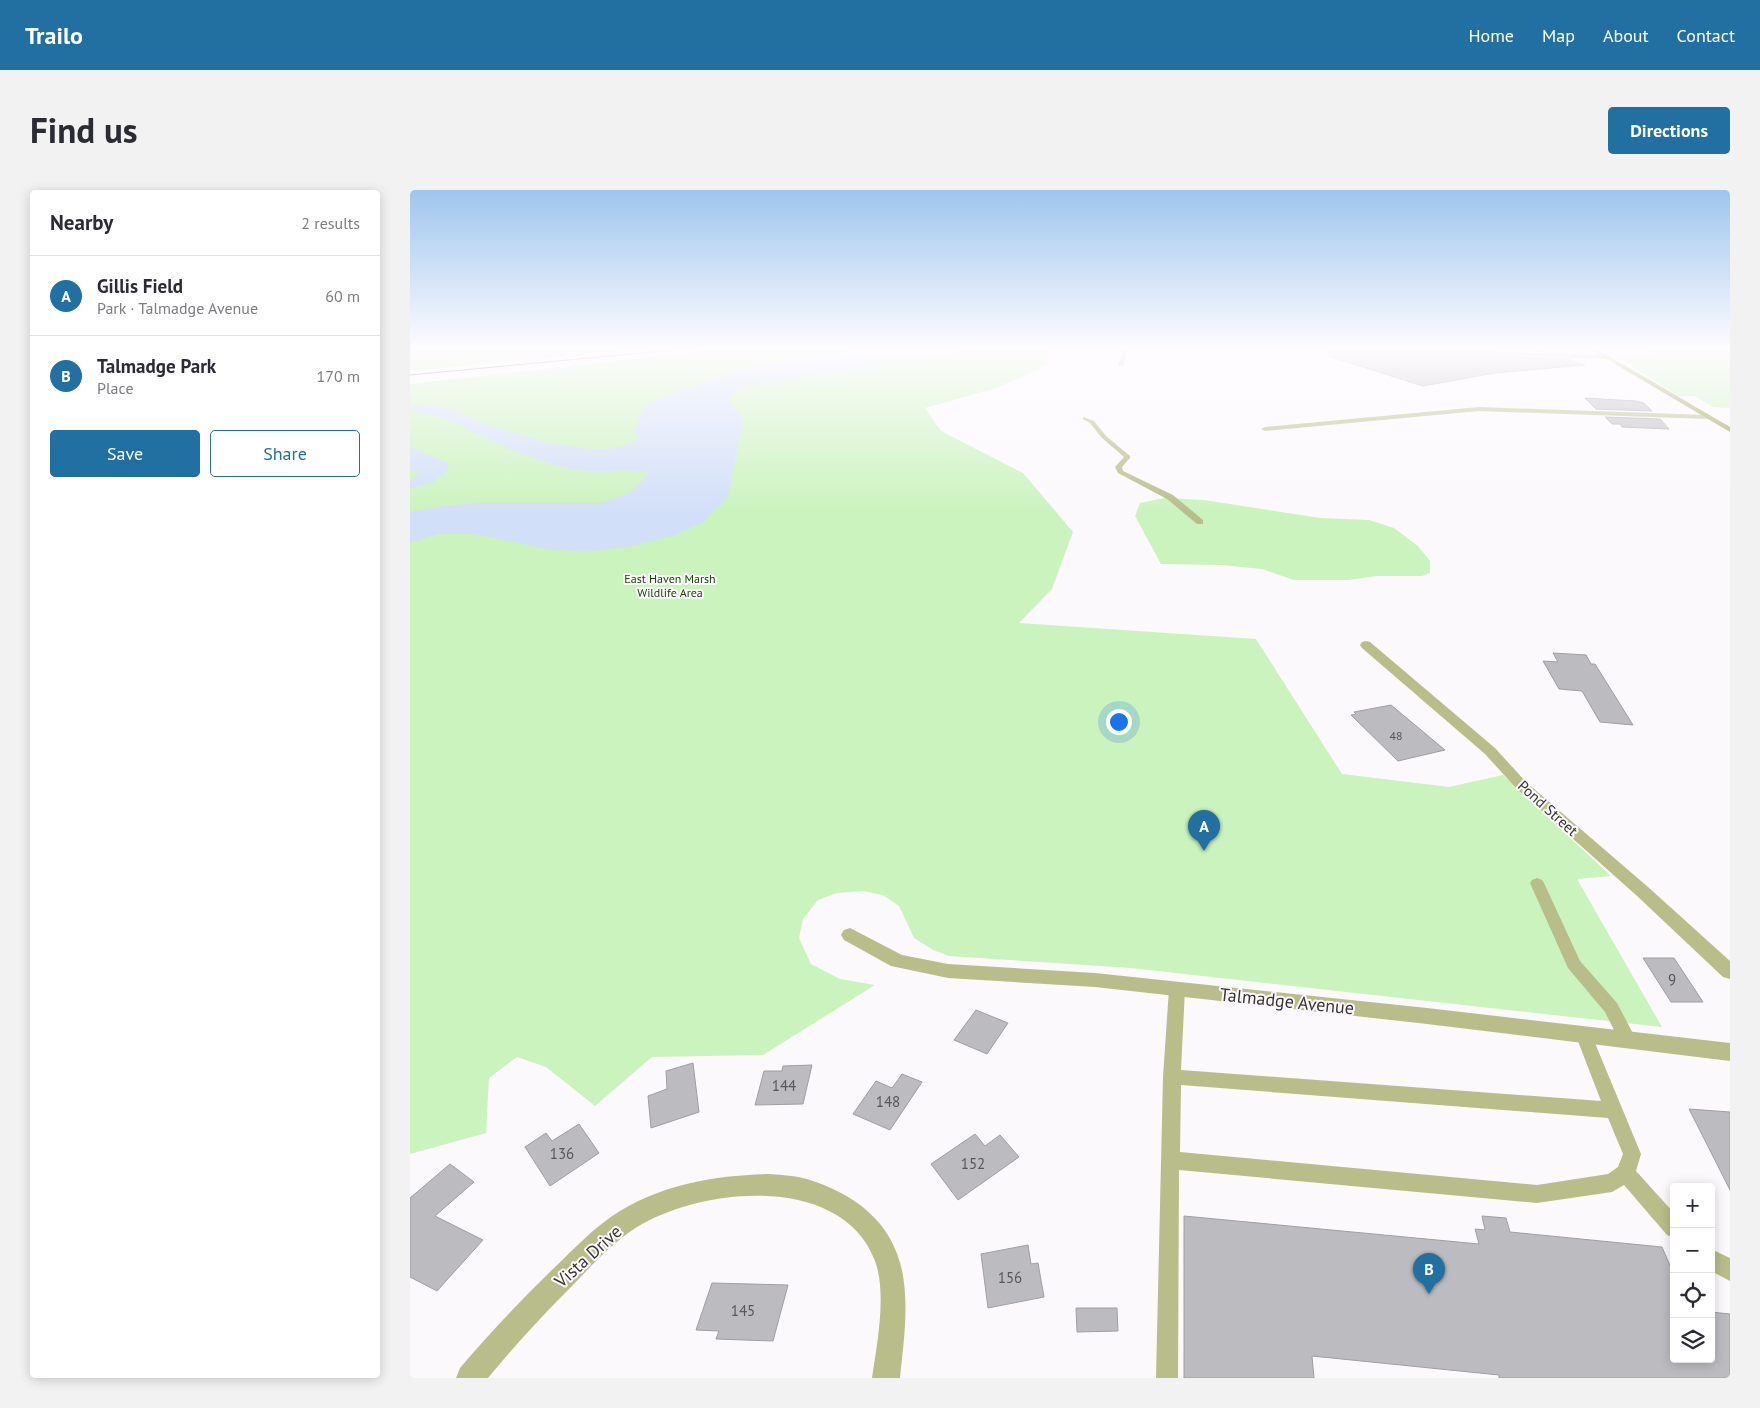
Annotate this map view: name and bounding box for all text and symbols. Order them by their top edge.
text: Trailo [25,20,83,51]
text: Home [1468,24,1514,47]
text: Map [1542,24,1575,47]
text: About [1603,24,1649,47]
text: Contact [1677,24,1735,47]
text: Find us [30,107,138,153]
button: Directions [1608,107,1730,154]
text: Nearby [50,209,113,236]
text: 2 results [301,213,360,233]
text: Gillis Field [97,274,183,298]
text: A [61,286,71,306]
text: 60 m [325,286,360,306]
text: Park · Talmadge Avenue [97,298,258,318]
text: Talmadge Park [97,354,216,378]
text: B [61,366,71,386]
text: 170 m [317,366,360,386]
text: Place [97,378,134,398]
button: Save [50,430,200,477]
button: Share [210,430,360,477]
park label: East Haven Marsh Wildlife Area [624,571,716,600]
your location [1106,709,1132,735]
house number: 48 [1389,728,1403,743]
street label: Pond Street [1514,776,1582,840]
pin: A [1188,810,1220,851]
house number: 9 [1668,970,1676,989]
street label: Talmadge Avenue [1219,983,1355,1019]
house number: 144 [772,1076,796,1095]
house number: 148 [876,1092,900,1111]
house number: 136 [550,1144,574,1163]
house number: 152 [961,1154,985,1173]
map controls [1670,1183,1715,1363]
button: + [1670,1183,1715,1228]
street label: Vista Drive [549,1220,626,1293]
button: − [1670,1228,1715,1273]
pin: B [1413,1253,1445,1294]
house number: 156 [998,1268,1022,1287]
button: locate [1670,1273,1715,1318]
house number: 145 [731,1301,755,1320]
button: layers [1670,1318,1715,1363]

